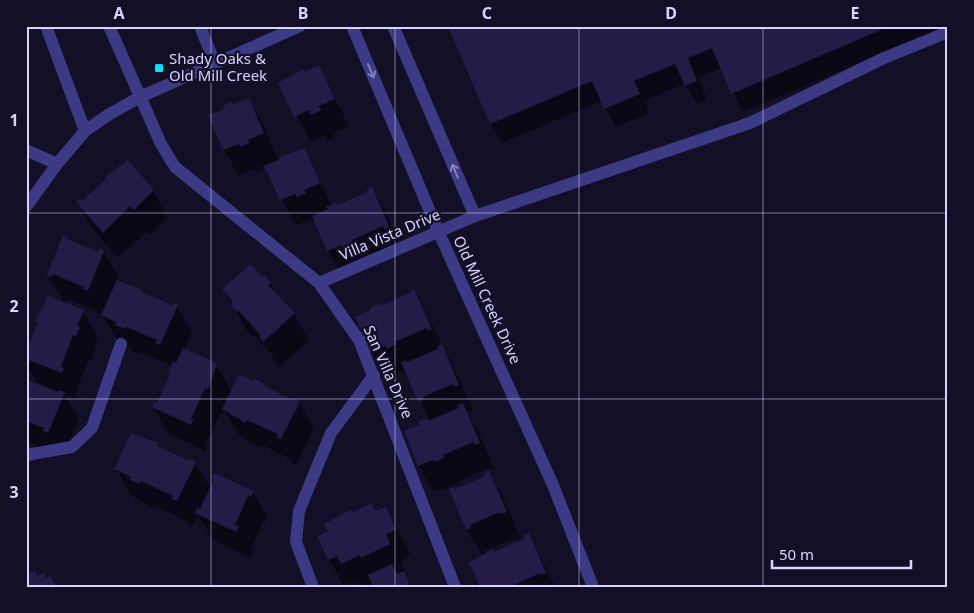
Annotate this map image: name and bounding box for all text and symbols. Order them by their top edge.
text: A [113,2,125,24]
text: B [298,2,308,24]
text: C [482,2,492,24]
text: D [665,2,677,24]
text: E [851,2,860,24]
place label: Shady Oaks & Old Mill Creek [169,48,267,85]
marker: Shady Oaks & Old Mill Creek [153,62,165,74]
one-way arrow [366,63,376,78]
text: 1 [9,109,19,131]
one-way arrow [450,164,460,179]
street label: Villa Vista Drive [336,204,443,264]
street label: Old Mill Creek Drive [449,232,526,367]
text: 2 [9,295,19,317]
street label: San Villa Drive [359,322,418,421]
text: 3 [9,481,19,503]
scale bar [772,538,910,570]
text: 50 m [779,544,814,564]

